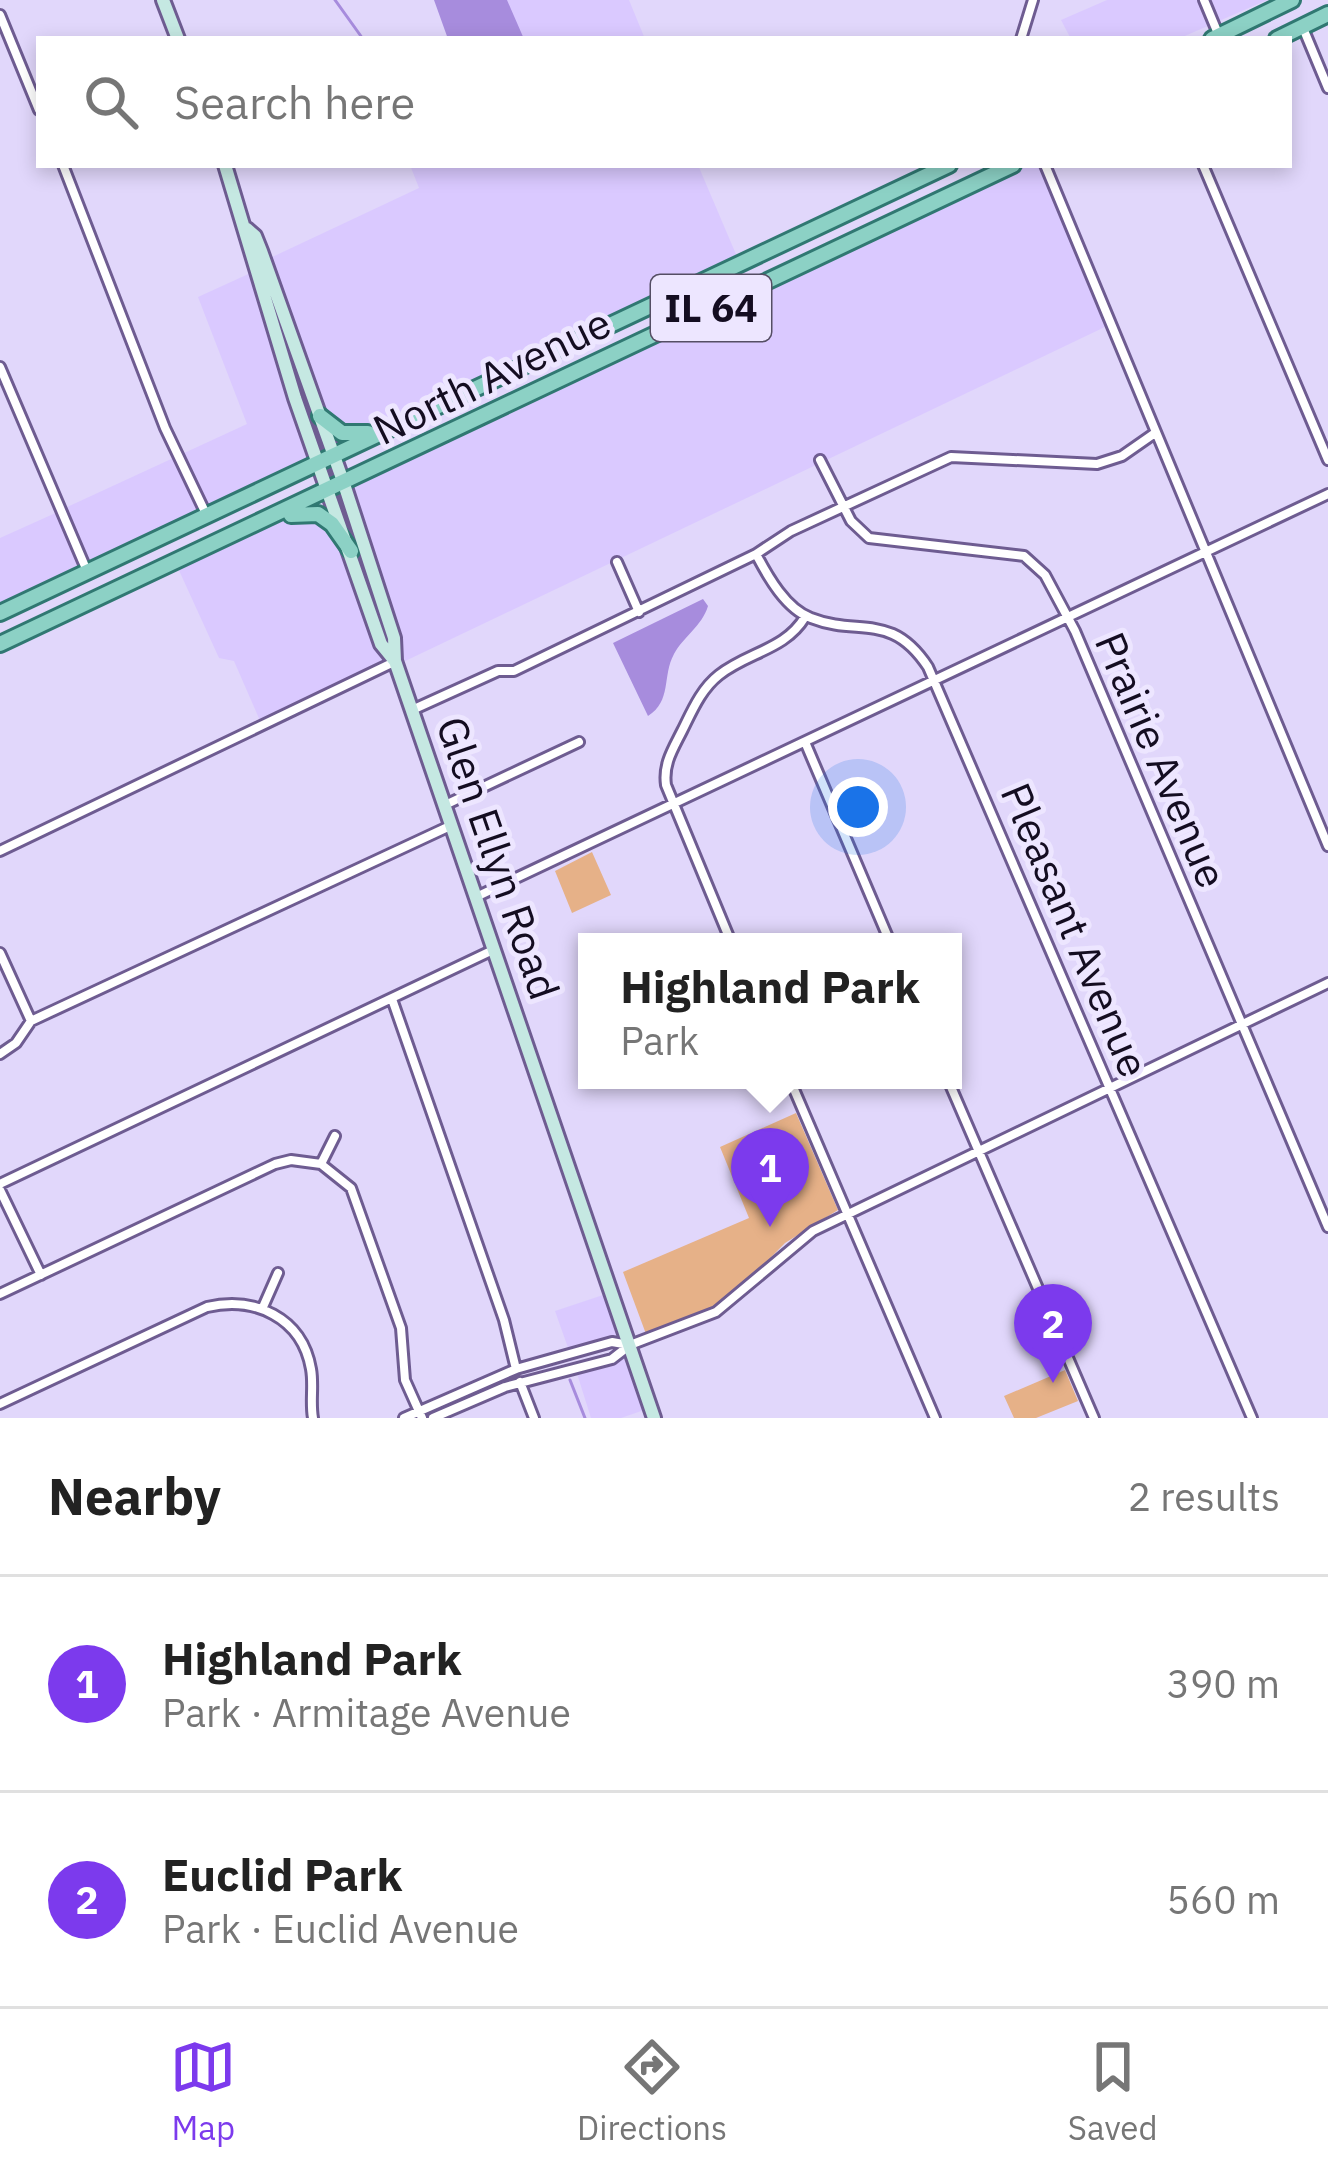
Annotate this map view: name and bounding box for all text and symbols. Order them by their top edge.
search box [36,36,1292,168]
icon: search [78,69,144,135]
text: Search here [174,73,415,131]
road number: IL 64 [651,275,771,341]
street label: North Avenue [364,294,620,457]
street label: Prairie Avenue [1083,624,1240,896]
street label: Glen Ellyn Road [424,709,573,1006]
street label: Pleasant Avenue [989,775,1162,1085]
your location [828,777,888,837]
popup [578,933,962,1089]
text: Highland Park [620,957,920,1015]
text: Park [620,1015,699,1066]
pin: 1 [731,1128,809,1227]
pin: 2 [1014,1284,1092,1383]
text: Nearby [48,1463,221,1529]
text: 2 results [1128,1471,1280,1522]
text: Highland Park [162,1629,462,1687]
text: 1 [75,1658,99,1709]
text: 390 m [1167,1658,1280,1709]
text: Park · Armitage Avenue [162,1687,571,1738]
text: Euclid Park [162,1845,402,1903]
text: 2 [75,1874,99,1925]
text: 560 m [1167,1874,1280,1925]
text: Park · Euclid Avenue [162,1903,519,1954]
tab: Map [170,2034,236,2149]
tab: Directions [577,2034,727,2149]
tab: Saved [1068,2034,1158,2149]

